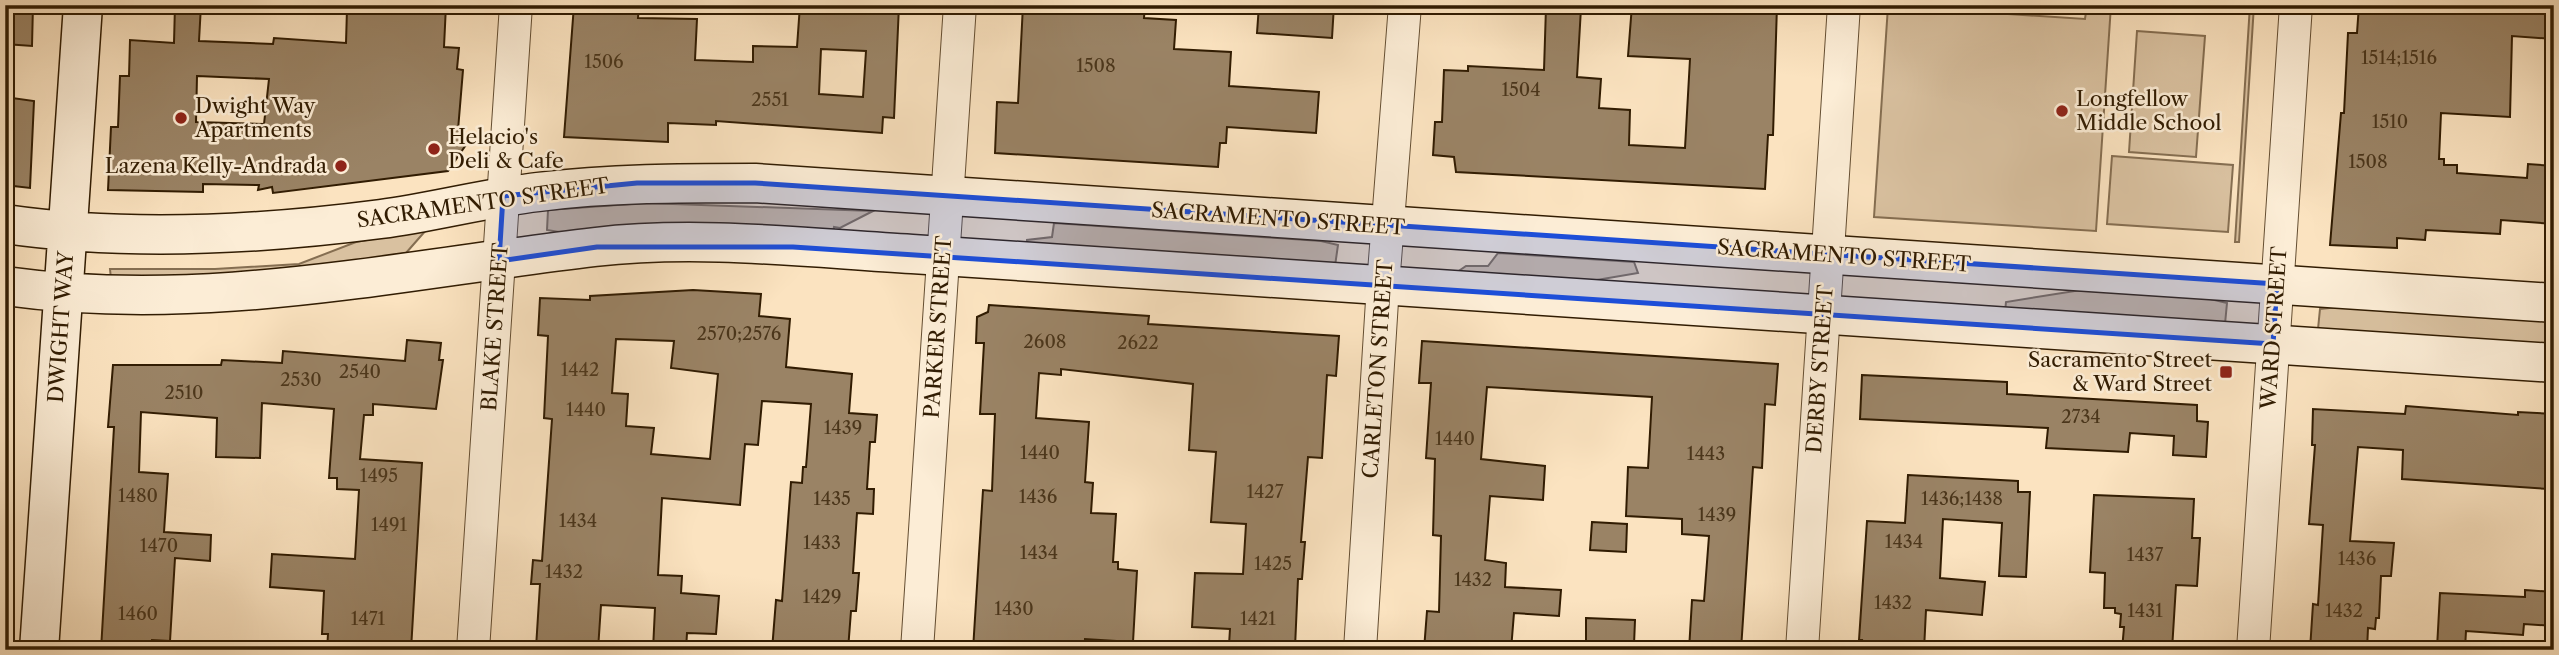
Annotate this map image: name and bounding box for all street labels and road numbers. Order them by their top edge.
street label: SACRAMENTO STREET [355,172,611,233]
street label: SACRAMENTO STREET [1150,197,1406,240]
street label: SACRAMENTO STREET [1716,234,1972,277]
street label: PARKER STREET [919,235,956,419]
street label: BLAKE STREET [476,242,513,412]
street label: WARD STREET [2255,245,2292,411]
street label: DWIGHT WAY [43,249,78,404]
street label: CARLETON STREET [1357,258,1398,479]
street label: DERBY STREET [1801,284,1838,454]

